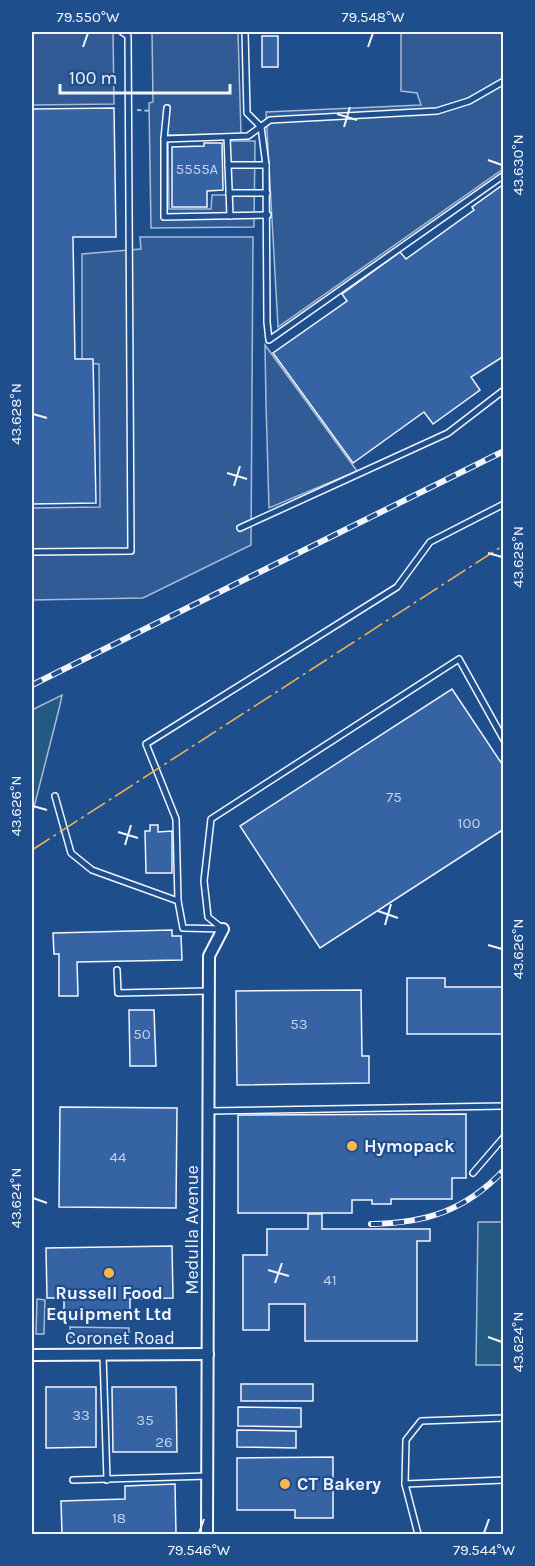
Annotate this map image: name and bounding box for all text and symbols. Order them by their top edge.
text: 79.550°W [57,8,120,26]
text: 79.548°W [342,8,405,26]
scale bar [60,57,230,95]
text: 100 m [69,67,117,89]
text: 43.630°N [509,134,527,196]
house number: 5555A [176,160,219,178]
text: 43.628°N [7,383,25,445]
text: 43.628°N [509,526,527,588]
text: 43.626°N [7,775,25,837]
house number: 75 [386,788,402,806]
house number: 100 [458,814,480,832]
text: 43.626°N [509,918,527,980]
house number: 53 [290,1015,308,1033]
house number: 50 [133,1025,151,1043]
place label: Hymopack [364,1135,455,1157]
marker: Hymopack [345,1139,359,1153]
house number: 44 [110,1148,127,1166]
street label: Medulla Avenue [181,1165,203,1295]
text: 43.624°N [7,1168,25,1228]
marker: Russell Food Equipment Ltd [102,1266,116,1280]
house number: 41 [323,1271,337,1289]
place label: Russell Food Equipment Ltd [46,1282,172,1325]
text: 43.624°N [509,1312,527,1372]
street label: Coronet Road [65,1327,175,1349]
house number: 33 [72,1406,90,1424]
house number: 35 [136,1411,154,1429]
house number: 26 [155,1433,173,1451]
place label: CT Bakery [297,1473,381,1495]
marker: CT Bakery [278,1477,292,1491]
house number: 18 [112,1509,126,1527]
text: 79.546°W [168,1541,231,1559]
text: 79.544°W [453,1541,516,1559]

